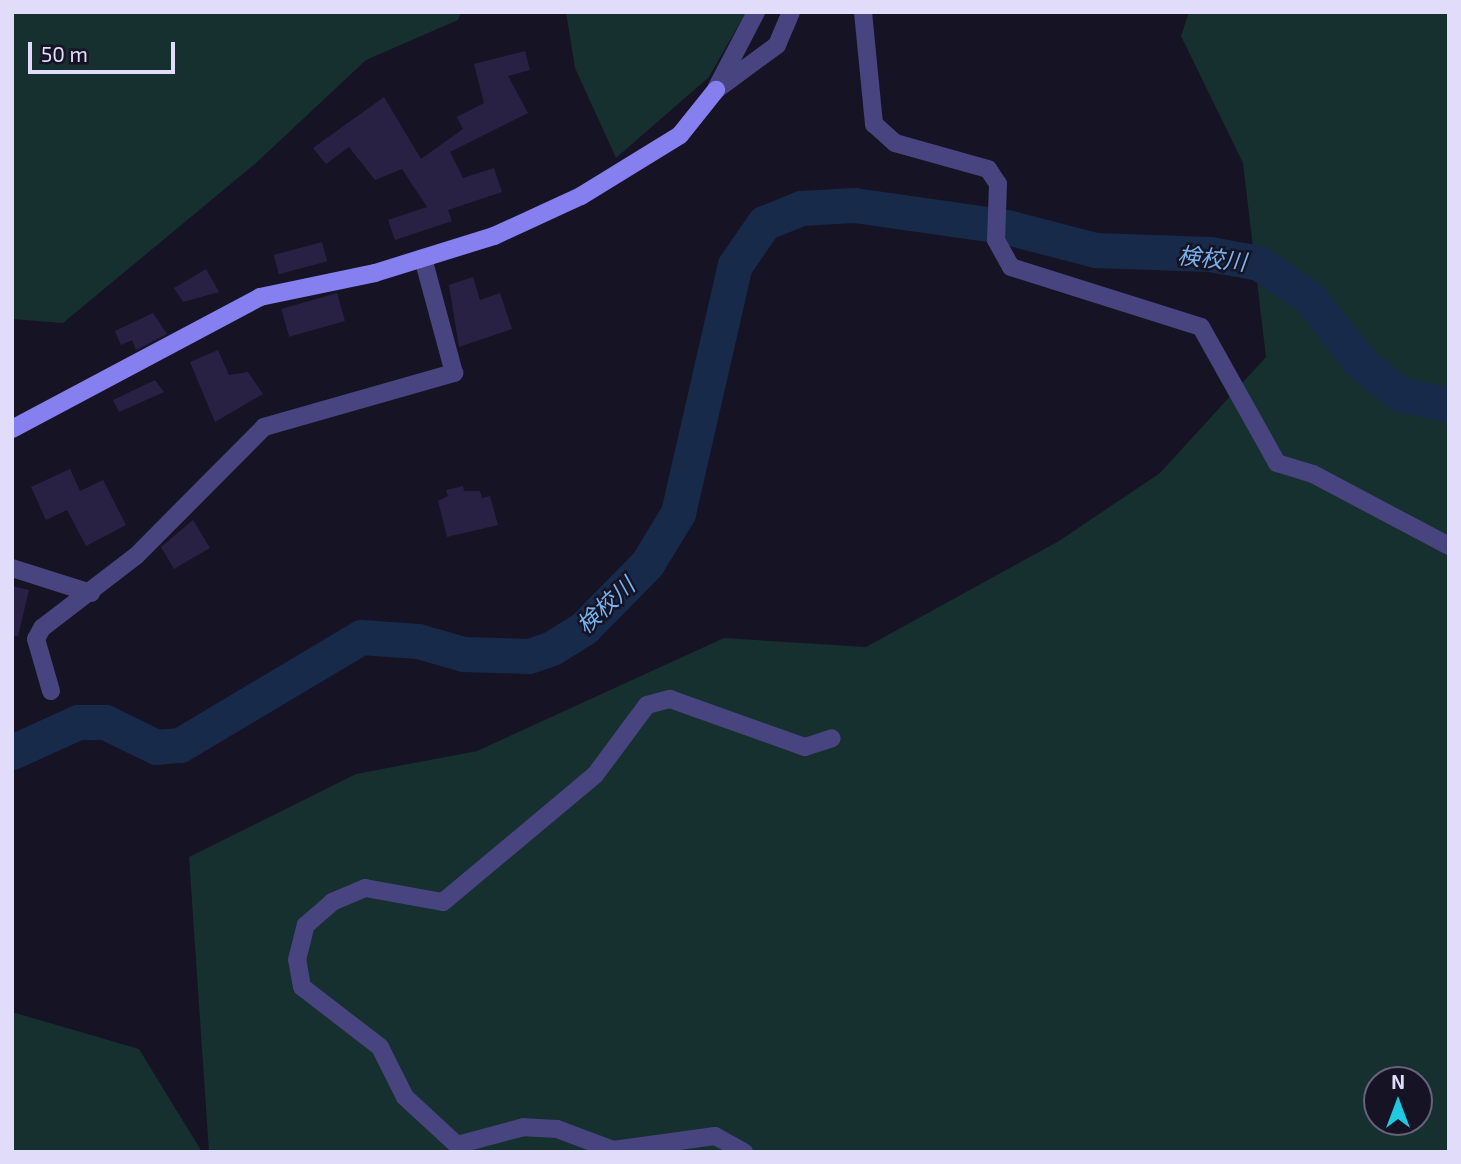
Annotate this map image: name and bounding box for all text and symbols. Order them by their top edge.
scale bar [32,28,178,72]
text: 50 m [41,41,88,66]
water label: 検校川 [1176,241,1248,275]
water label: 検校川 [570,571,640,639]
north arrow [1363,1066,1433,1136]
text: N [1391,1070,1405,1093]

